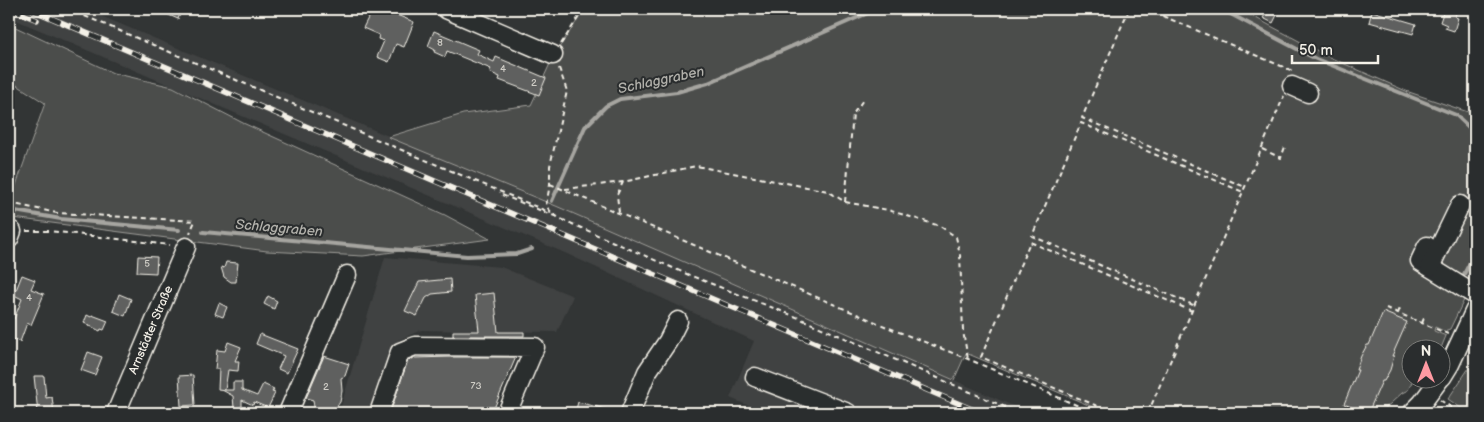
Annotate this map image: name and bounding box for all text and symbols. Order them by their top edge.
scale bar [1292,32,1378,64]
house number: 8 [437,37,443,49]
text: 50 m [1299,41,1333,60]
house number: 4 [500,63,506,75]
water label: Schlaggraben [616,63,706,97]
house number: 2 [531,77,537,89]
water label: Schlaggraben [235,216,324,240]
house number: 5 [144,258,150,270]
street label: Arnstädter Straße [126,283,176,377]
house number: 4 [26,292,32,304]
north arrow [1402,340,1452,390]
text: N [1421,343,1431,360]
house number: 73 [470,380,482,392]
house number: 2 [323,381,329,393]

